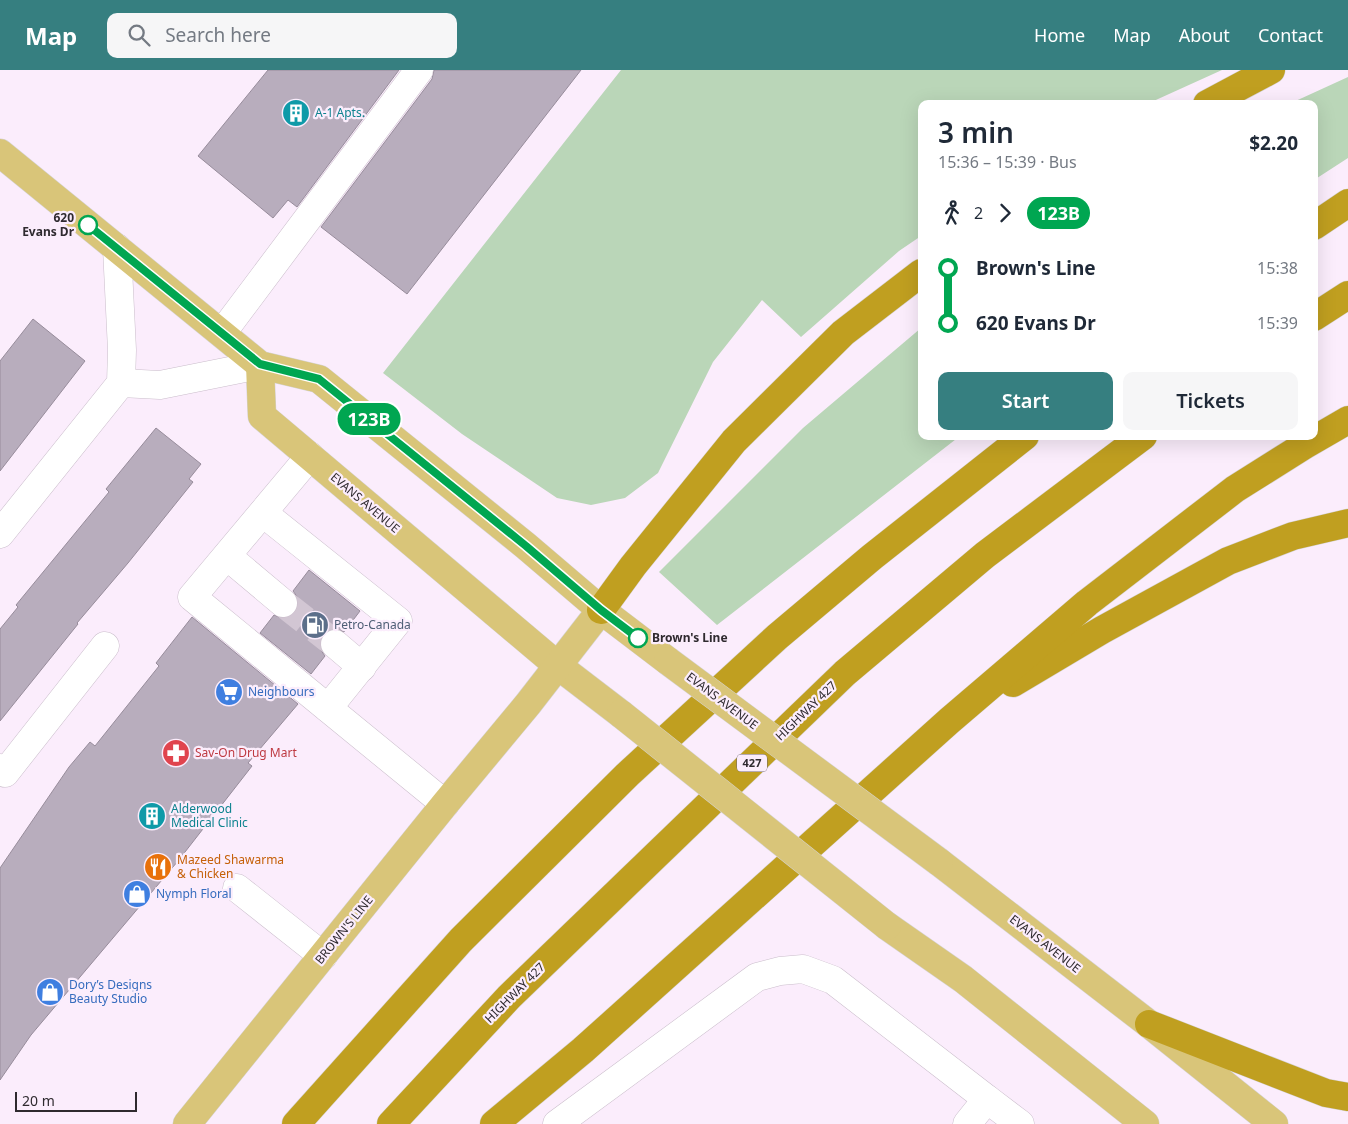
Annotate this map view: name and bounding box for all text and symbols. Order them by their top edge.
search box [107,13,457,58]
text: Map [25,19,77,52]
icon: search [125,21,153,49]
text: Search here [165,22,271,48]
text: Home [1034,23,1085,47]
text: Map [1113,23,1151,47]
text: About [1179,23,1230,47]
text: Contact [1258,23,1323,47]
building icon: A-1 Apts. [281,98,311,128]
place label: A-1 Apts. [315,104,365,121]
text: 3 min [938,113,1014,151]
text: $2.20 [1249,130,1298,156]
text: 15:36 – 15:39 · Bus [938,151,1077,173]
icon: walk [938,199,966,227]
icon: forward [991,199,1019,227]
text: 123B [1037,201,1080,225]
text: 2 [974,202,983,224]
place label: 620 Evans Dr [22,209,75,240]
marker: 620 Evans Dr [78,215,98,235]
text: Brown's Line [976,255,1096,281]
text: 15:38 [1257,257,1298,279]
text: 620 Evans Dr [976,310,1096,336]
text: 15:39 [1257,312,1298,334]
button: Start [938,372,1113,430]
button: Tickets [1123,372,1298,430]
line badge: 123B [334,403,404,435]
text: 123B [348,407,390,431]
street label: EVANS AVENUE [327,469,404,537]
fuel station icon: Petro-Canada [300,610,330,640]
place label: Petro-Canada [334,616,411,633]
marker: Brown's Line [628,628,648,648]
place label: Brown's Line [652,629,728,646]
street label: EVANS AVENUE [683,668,762,733]
supermarket icon: Neighbours [214,677,244,707]
street label: HIGHWAY 427 [771,677,840,744]
place label: Neighbours [248,683,315,700]
pharmacy icon: Sav-On Drug Mart [161,738,191,768]
place label: Sav-On Drug Mart [195,744,297,761]
road number: 427 [737,754,767,771]
place label: Alderwood Medical Clinic [171,800,248,831]
building icon: Alderwood Medical Clinic [137,801,167,831]
place label: Mazeed Shawarma & Chicken [177,851,284,882]
restaurant icon: Mazeed Shawarma & Chicken [143,852,173,882]
shop icon: Nymph Floral [122,879,152,909]
place label: Nymph Floral [156,885,232,902]
street label: BROWN'S LINE [311,892,376,967]
street label: EVANS AVENUE [1006,911,1084,977]
street label: HIGHWAY 427 [481,959,549,1026]
place label: Dory’s Designs Beauty Studio [69,976,152,1007]
shop icon: Dory’s Designs Beauty Studio [35,977,65,1007]
scale bar [15,1089,138,1112]
text: 20 m [22,1091,55,1110]

